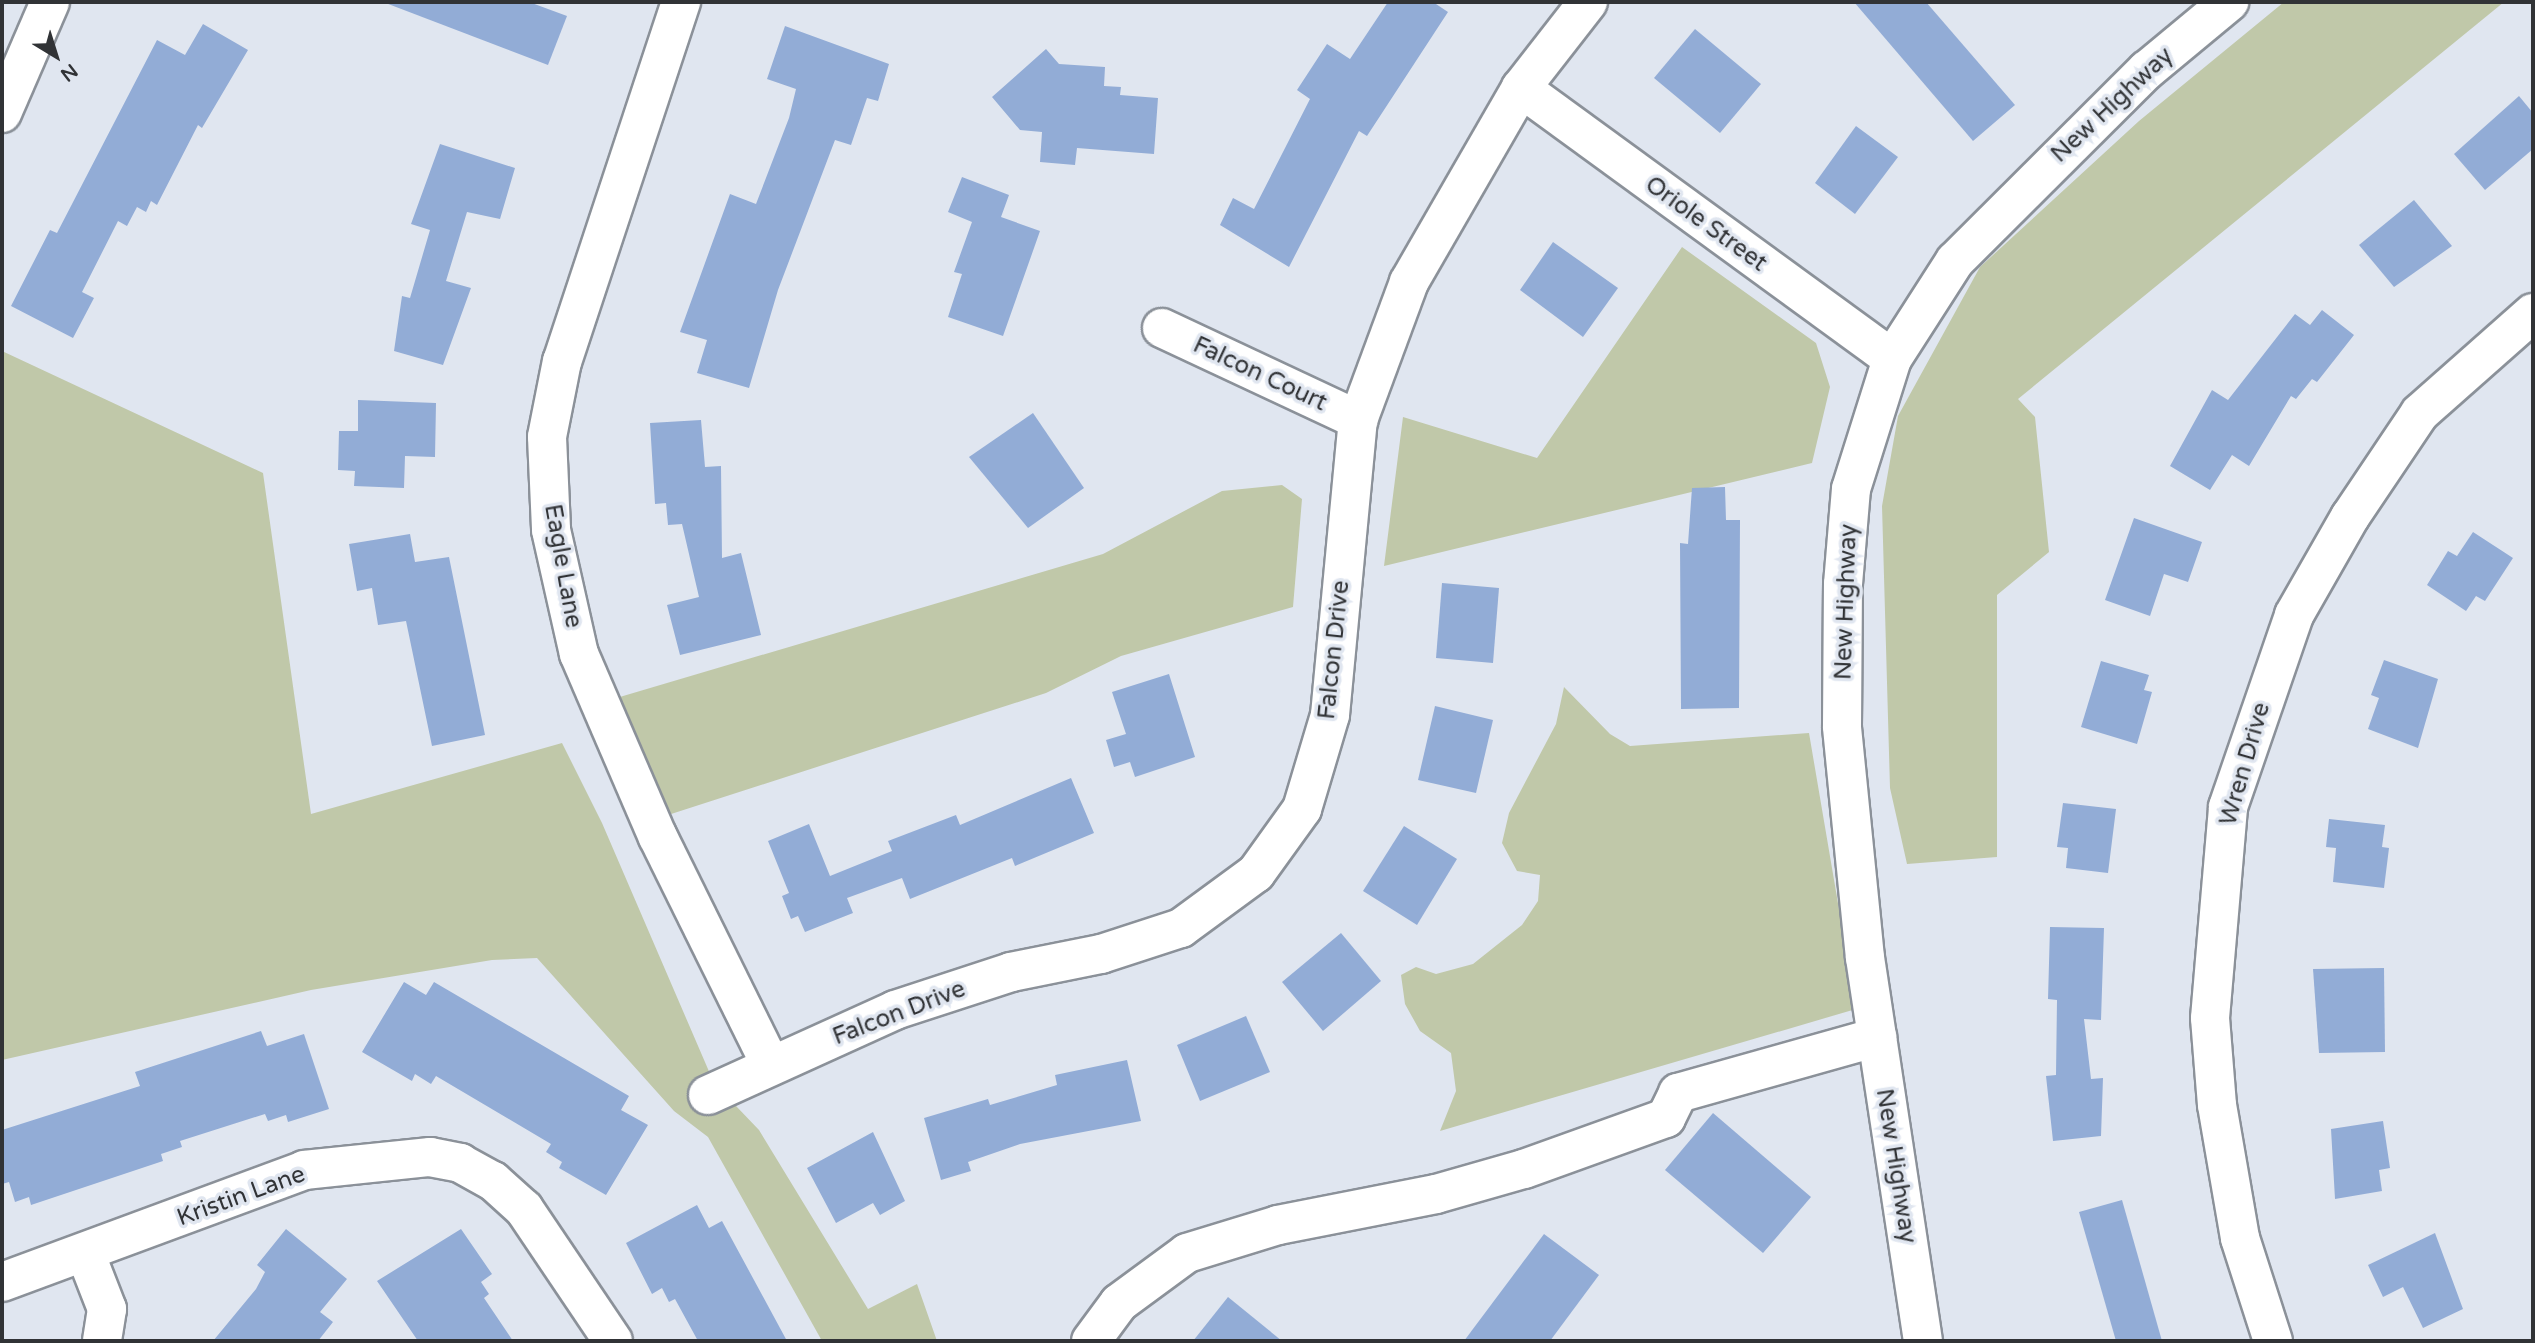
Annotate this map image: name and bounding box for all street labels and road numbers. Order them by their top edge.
street label: New Highway [2045,41,2179,169]
street label: Oriole Street [1640,170,1772,278]
street label: Falcon Court [1189,330,1331,418]
street label: Eagle Lane [538,502,588,630]
street label: New Highway [1829,524,1863,680]
street label: Falcon Drive [1312,579,1356,721]
street label: Wren Drive [2214,699,2276,829]
street label: Falcon Drive [829,975,969,1051]
street label: New Highway [1870,1087,1922,1245]
street label: Kristin Lane [173,1160,309,1232]

